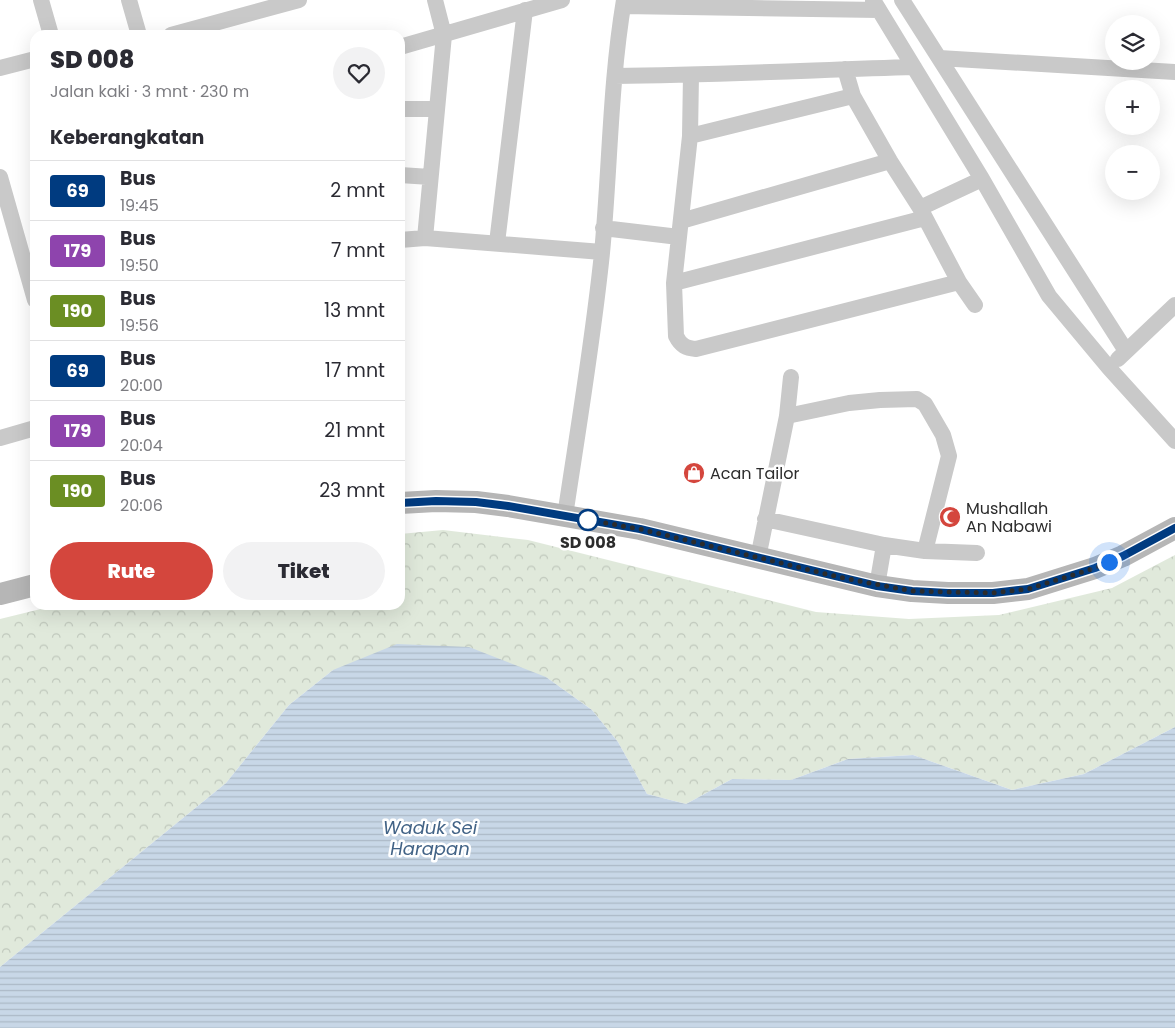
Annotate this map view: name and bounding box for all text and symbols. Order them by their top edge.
map controls [1105,15,1160,200]
button: layers [1105,15,1160,70]
text: SD 008 [50,43,134,76]
button: heart [333,47,385,99]
text: Jalan kaki · 3 mnt · 230 m [50,80,249,103]
button: + [1105,80,1160,135]
text: Keberangkatan [50,124,204,151]
button: − [1105,145,1160,200]
text: Bus [120,165,156,192]
text: 2 mnt [330,177,385,204]
text: 69 [66,178,89,203]
text: 19:45 [120,194,159,217]
text: Bus [120,225,156,252]
text: 7 mnt [331,237,385,264]
text: 179 [64,238,91,263]
text: 19:50 [120,254,159,277]
text: Bus [120,285,156,312]
text: 13 mnt [324,297,385,324]
text: 190 [63,298,92,323]
text: 19:56 [120,314,159,337]
text: Bus [120,345,156,372]
text: 17 mnt [325,357,385,384]
text: 69 [66,358,89,383]
text: 20:00 [120,374,163,397]
text: Bus [120,405,156,432]
text: 21 mnt [324,417,385,444]
text: 179 [64,418,91,443]
text: 20:04 [120,434,163,457]
shop icon: Acan Tailor [682,461,706,485]
place label: Acan Tailor [710,462,799,485]
text: Bus [120,465,156,492]
text: 23 mnt [319,477,385,504]
text: 190 [63,478,92,503]
text: 20:06 [120,494,163,517]
place label: Mushallah An Nabawi [966,497,1052,538]
mosque icon: Mushallah An Nabawi [938,505,962,529]
marker: SD 008 [577,509,599,531]
place label: SD 008 [560,531,616,554]
button: Rute [50,542,213,600]
button: Tiket [223,542,385,600]
your location [1097,550,1122,575]
water label: Waduk Sei Harapan [383,815,478,861]

